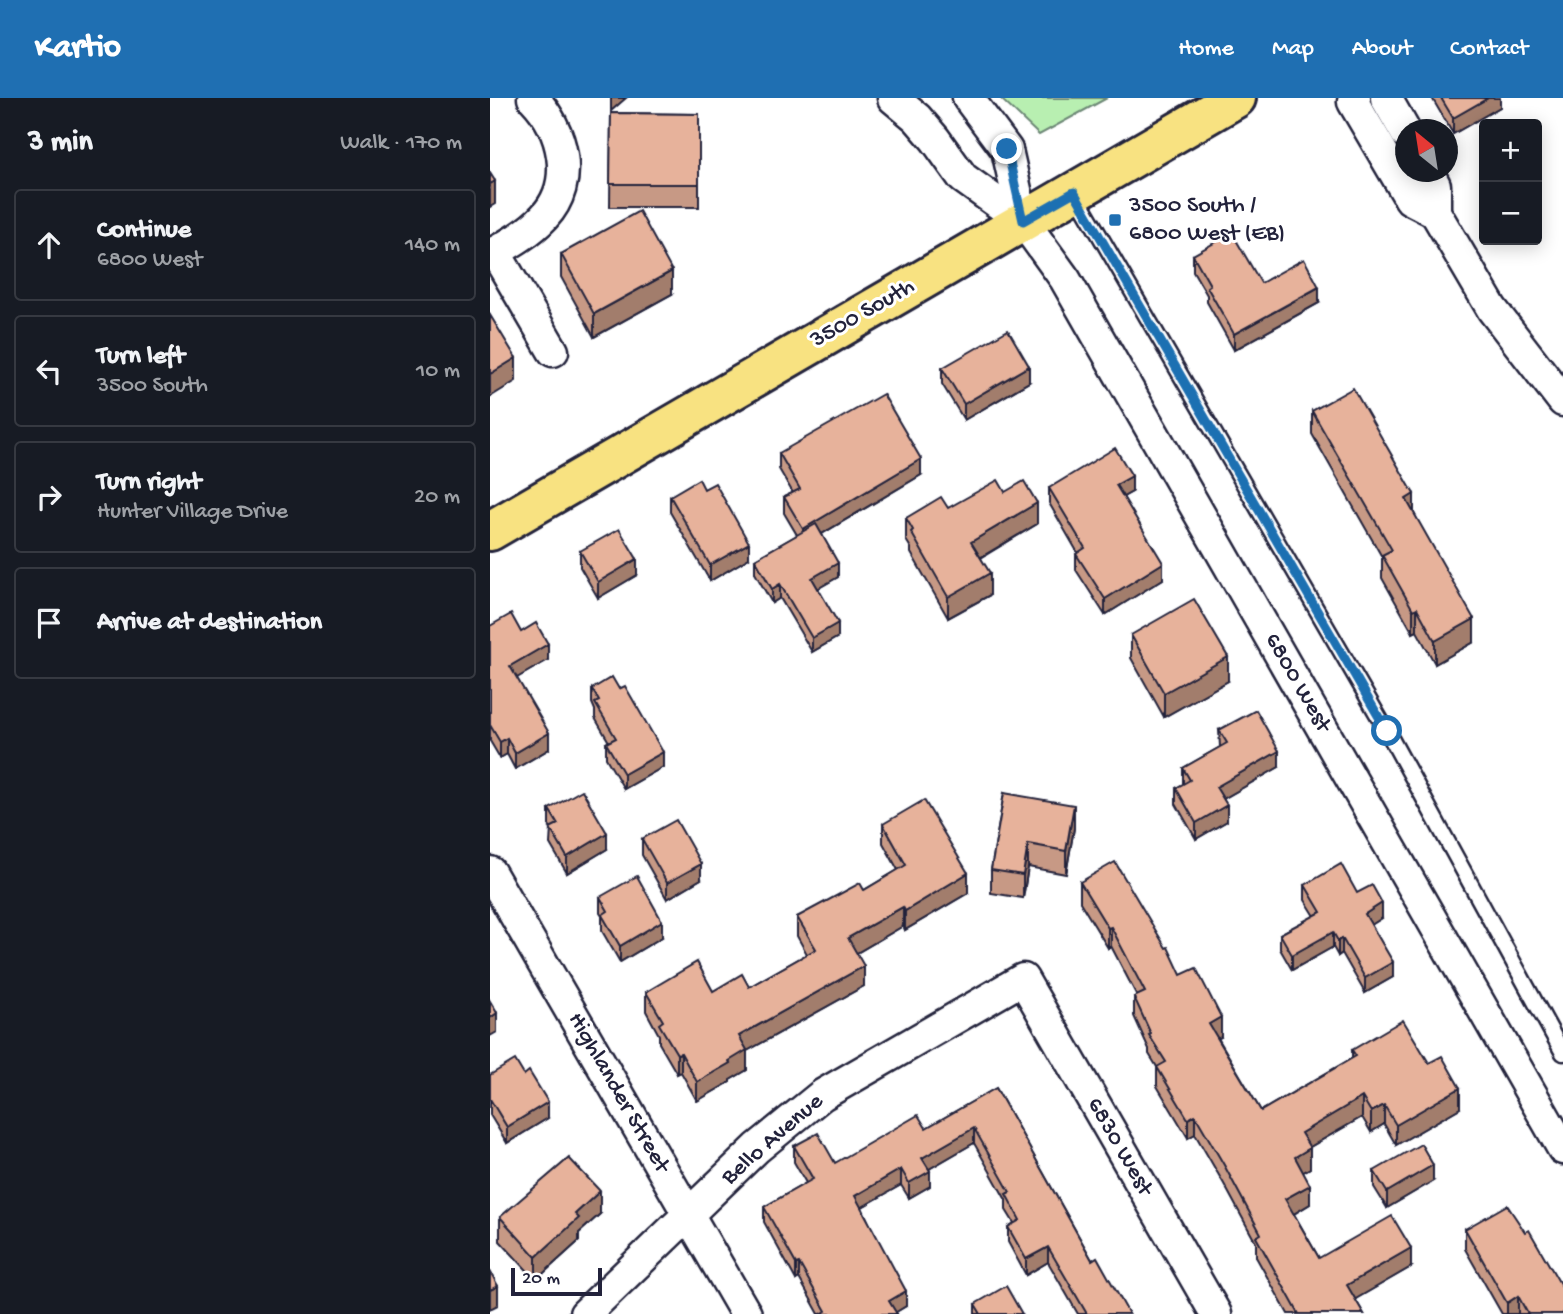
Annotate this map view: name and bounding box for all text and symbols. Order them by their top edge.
text: Kartio [35,30,121,68]
text: Home [1178,35,1234,64]
text: Map [1272,35,1314,64]
text: About [1352,35,1412,64]
text: Contact [1450,35,1528,64]
north arrow [1395,119,1458,182]
map controls [1479,119,1542,245]
button: + [1479,119,1542,182]
text: 3 min [28,126,93,161]
text: Walk · 170 m [340,130,462,157]
route end [991,133,1022,164]
button: − [1479,182,1542,245]
place label: 3500 South / 6800 West (EB) [1128,192,1285,249]
marker: 3500 South / 6800 West (EB) [1107,212,1123,228]
text: Continue [97,216,191,247]
icon: ahead [30,226,68,264]
text: 140 m [405,232,460,259]
text: 6800 West [97,247,202,274]
street label: 3500 South [805,272,920,356]
text: Turn left [97,342,185,373]
icon: left [30,352,68,390]
text: 10 m [416,358,460,385]
text: 3500 South [97,373,208,400]
text: Turn right [97,468,201,499]
icon: right [30,478,68,516]
text: 20 m [414,484,460,511]
text: Hunter Village Drive [97,499,288,526]
icon: arrive [30,604,68,642]
text: Arrive at destination [97,608,322,639]
street label: 6800 West [1257,628,1338,740]
route start [1371,715,1402,746]
street label: Highlander Street [560,1008,677,1180]
street label: Bello Avenue [715,1087,830,1193]
street label: 6830 West [1079,1093,1160,1203]
scale bar [511,1265,602,1297]
text: 20 m [522,1268,560,1291]

